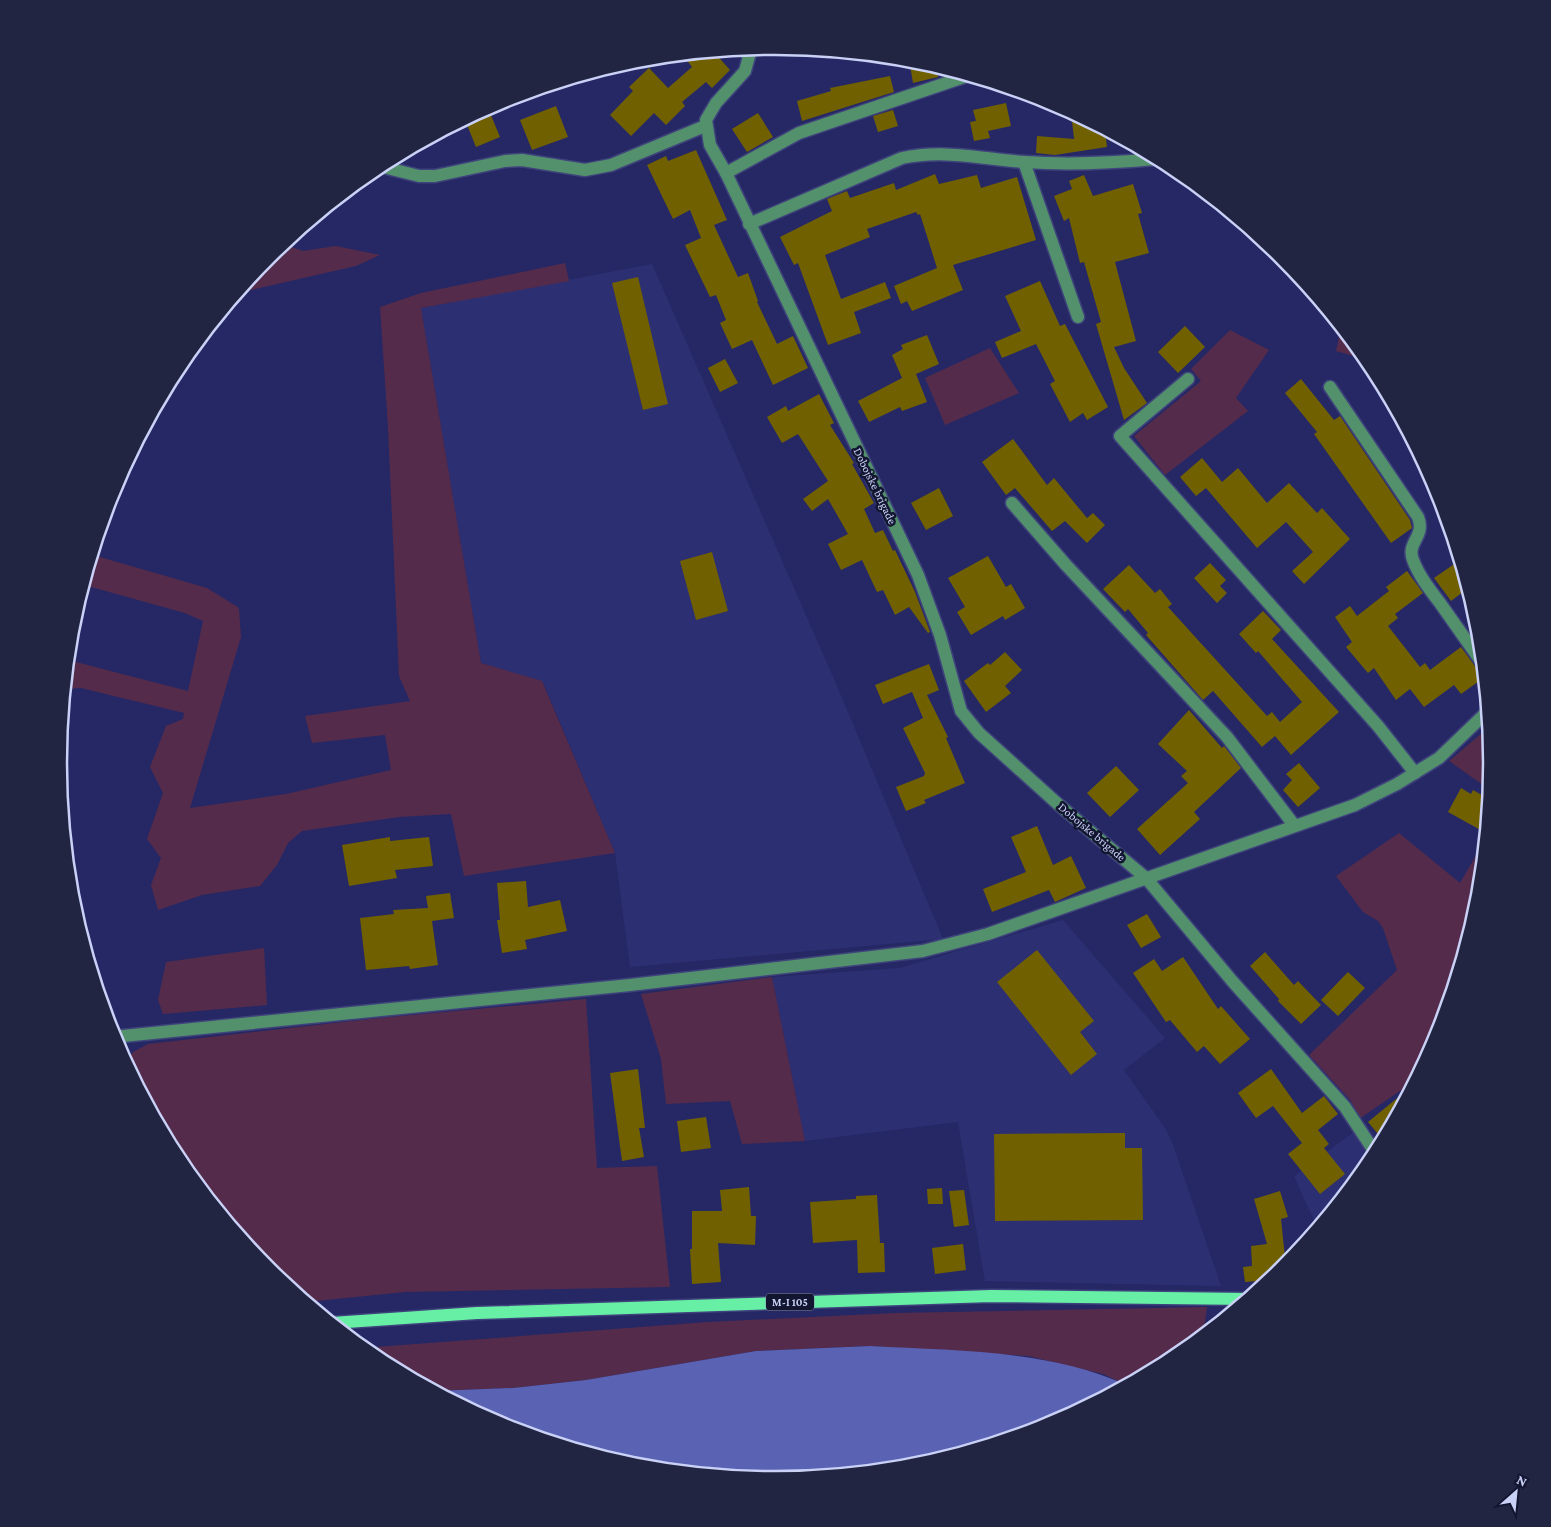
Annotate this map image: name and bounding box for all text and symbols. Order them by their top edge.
street label: Dobojske brigade [850,445,900,527]
street label: Dobojske brigade [1056,800,1128,864]
road number: M-I 105 [766,1294,814,1310]
north arrow [1491,1467,1541,1517]
text: N [1514,1471,1530,1490]

